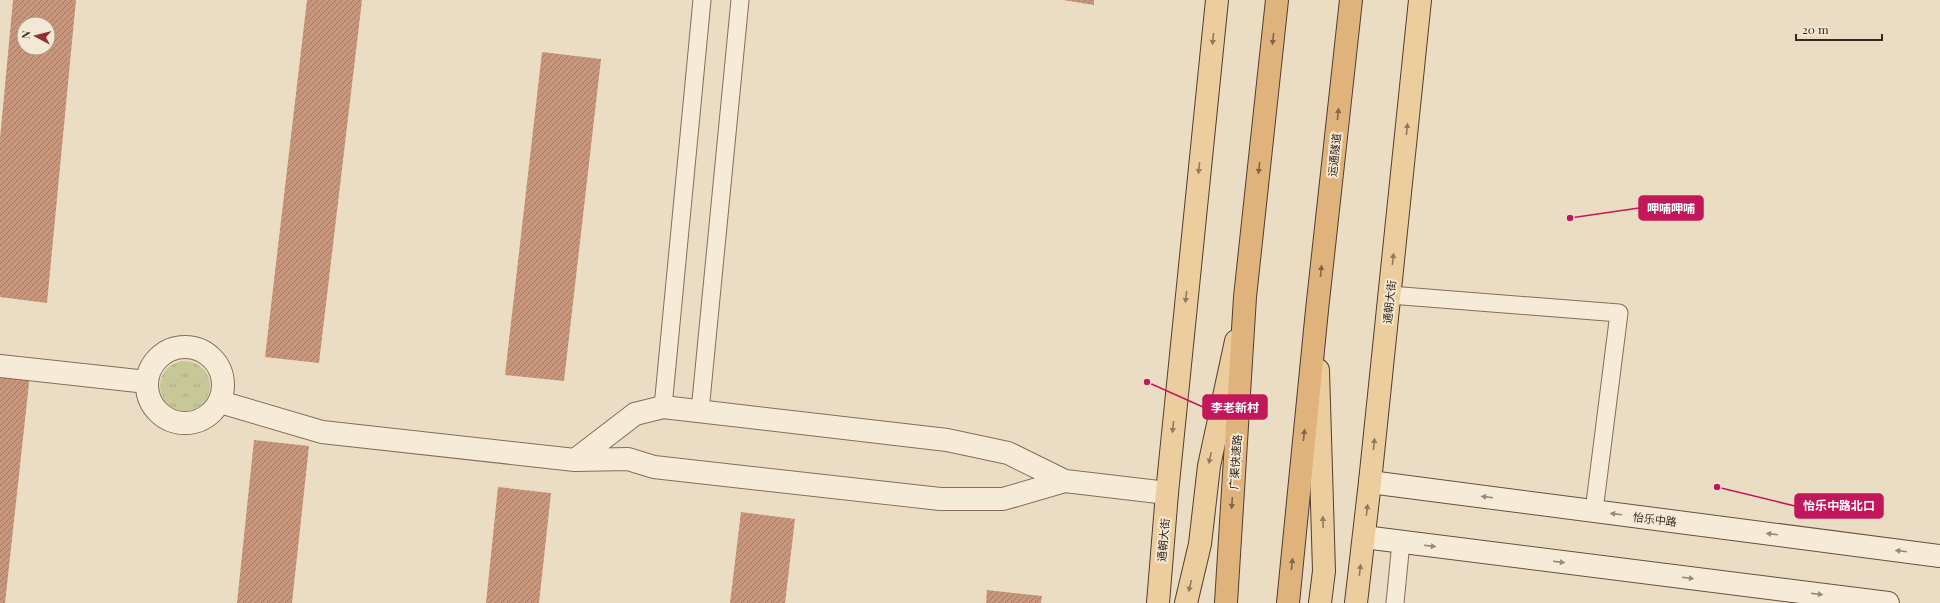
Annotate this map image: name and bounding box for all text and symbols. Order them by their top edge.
north arrow [16,16,56,56]
scale bar [1796,16,1882,42]
text: 20 m [1802,21,1829,37]
text: N [18,30,34,40]
one-way arrow [1210,33,1216,45]
one-way arrow [1270,33,1276,45]
one-way arrow [1335,108,1341,120]
one-way arrow [1404,123,1410,135]
street label: 运通隧道 [1324,132,1344,178]
one-way arrow [1196,162,1203,174]
one-way arrow [1256,162,1262,174]
callout: 呷哺呷哺 [1639,196,1703,220]
text: 呷哺呷哺 [1647,200,1695,216]
one-way arrow [1390,253,1397,265]
one-way arrow [1318,265,1324,277]
street label: 通朝大街 [1379,279,1399,325]
one-way arrow [1183,291,1189,303]
callout: 李老新村 [1203,395,1267,419]
text: 李老新村 [1211,399,1259,415]
one-way arrow [1170,421,1176,433]
one-way arrow [1301,429,1308,441]
street label: 广渠快速路 [1226,434,1244,490]
one-way arrow [1371,438,1378,450]
one-way arrow [1207,452,1213,464]
one-way arrow [1481,494,1493,501]
callout: 怡乐中路北口 [1795,494,1883,518]
one-way arrow [1229,497,1236,509]
text: 怡乐中路北口 [1803,497,1875,513]
one-way arrow [1364,504,1370,516]
street label: 怡乐中路 [1632,509,1678,529]
one-way arrow [1610,511,1622,517]
one-way arrow [1319,516,1326,528]
street label: 通朝大街 [1154,517,1172,563]
one-way arrow [1766,531,1778,537]
one-way arrow [1424,542,1436,549]
one-way arrow [1895,548,1907,554]
one-way arrow [1288,558,1295,570]
one-way arrow [1553,558,1565,565]
one-way arrow [1357,564,1363,576]
one-way arrow [1682,574,1694,581]
one-way arrow [1186,580,1192,593]
one-way arrow [1811,591,1823,597]

